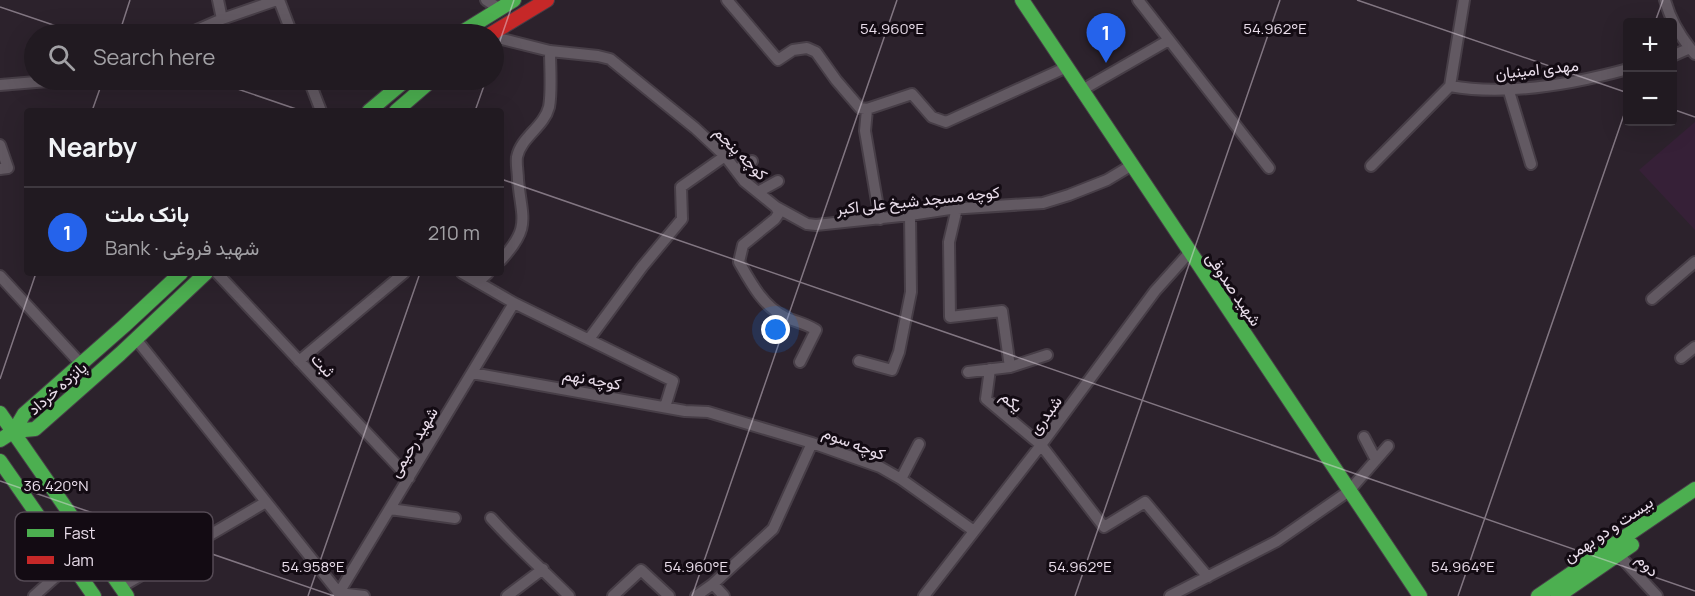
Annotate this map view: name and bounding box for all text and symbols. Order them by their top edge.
pin: 1 [1086,14,1126,63]
text: 54.960°E [860,18,924,39]
text: 54.962°E [1243,18,1307,39]
map controls [1623,18,1677,126]
button: + [1623,18,1677,72]
search box [24,24,504,90]
icon: search [45,41,78,74]
text: Search here [93,42,215,72]
street label: مهدی امینیان [1494,54,1580,84]
button: − [1623,72,1677,126]
street label: کوچه پنجم [709,121,773,185]
text: Nearby [48,129,137,165]
street label: کوچه مسجد شیخ علی اکبر [834,180,1001,221]
text: بانک ملت [105,199,189,229]
text: 1 [63,219,72,246]
text: 210 m [428,219,480,246]
text: Bank · شهید فروغی [105,234,259,261]
street label: شهید صدوقی [1201,248,1267,330]
your location [761,315,790,344]
street label: ثبت [306,348,340,382]
street label: پانزده خرداد [23,356,92,421]
street label: کوچه نهم [561,363,623,396]
street label: یکم [996,385,1028,417]
street label: شبدری [1023,391,1067,439]
street label: شهید رحیمی [383,403,443,481]
street label: کوچه سوم [819,421,889,466]
text: 36.420°N [24,475,88,496]
street label: بیست و دو بهمن [1559,491,1657,567]
legend [15,512,213,581]
text: Fast [64,522,95,544]
text: Jam [64,549,94,571]
street label: دوم [1632,549,1664,581]
text: 54.958°E [282,556,345,577]
text: 54.960°E [664,556,728,577]
text: 54.962°E [1048,556,1112,577]
text: 54.964°E [1431,556,1495,577]

